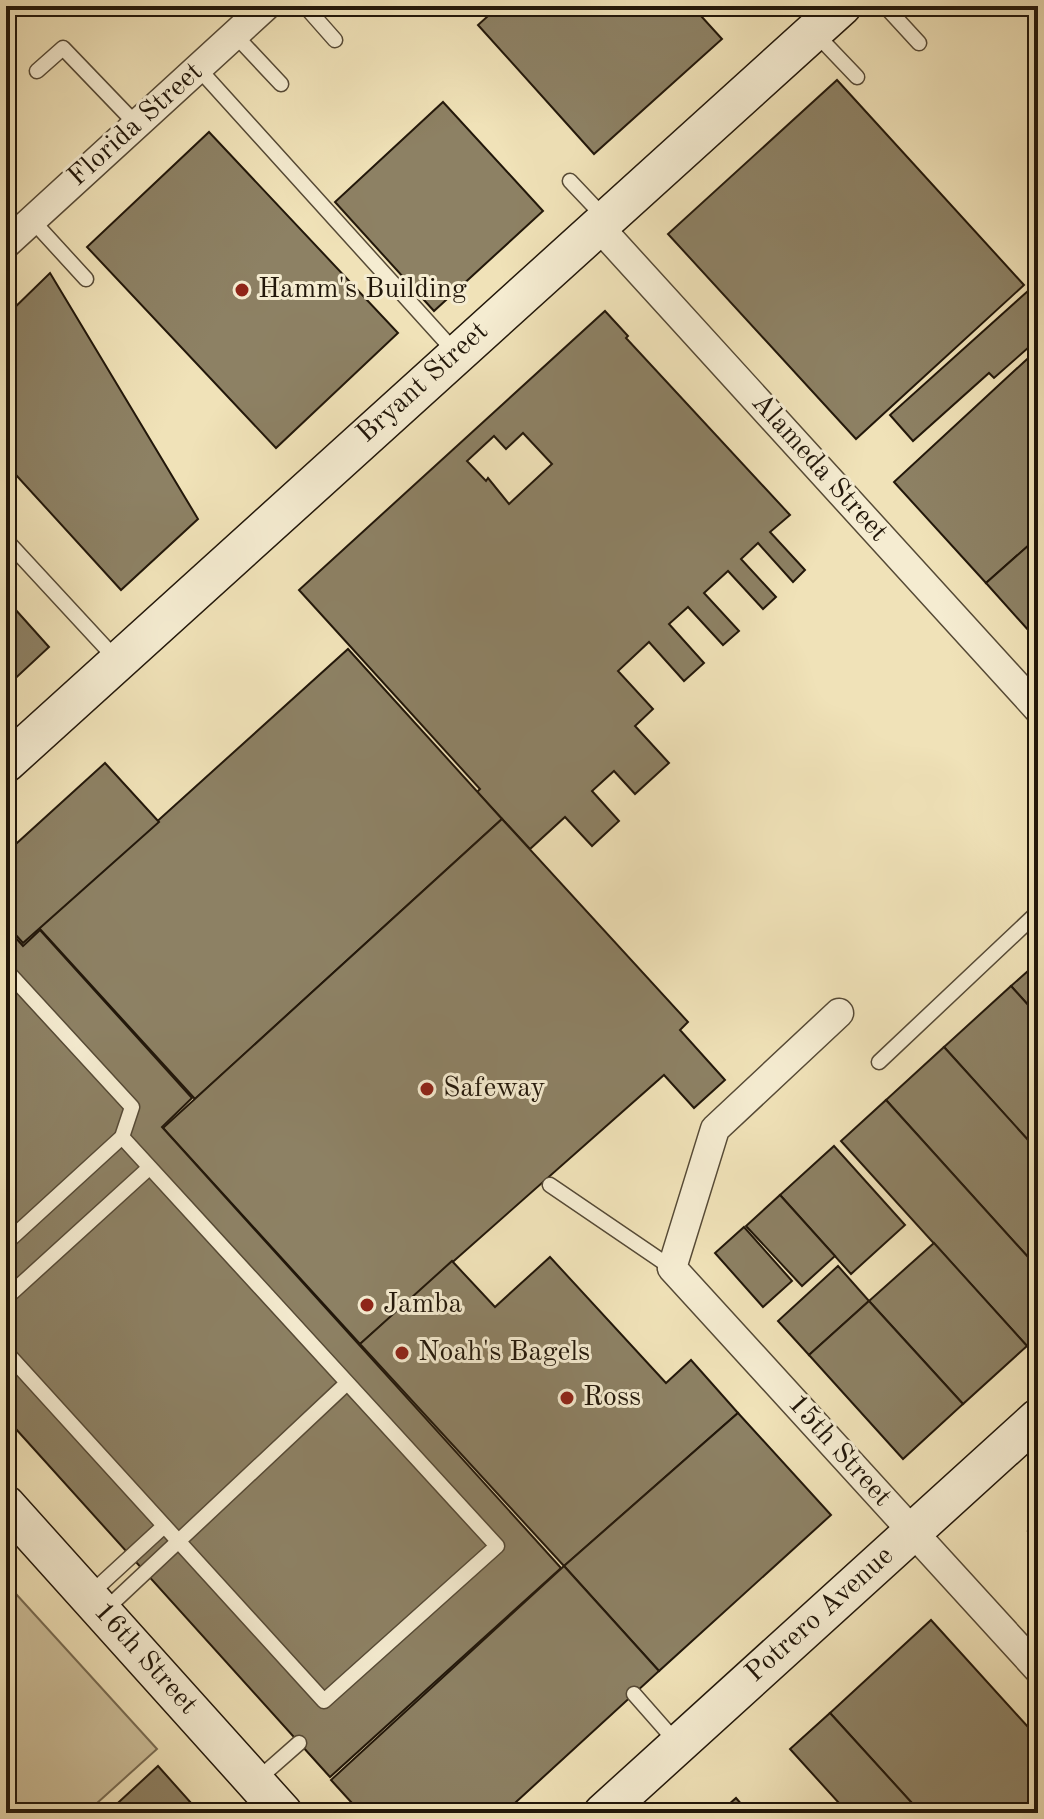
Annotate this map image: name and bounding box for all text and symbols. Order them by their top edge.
street label: Florida Street [63,58,209,192]
place label: Hamm's Building [258,276,467,304]
marker: Hamm's Building [233,281,251,299]
street label: Bryant Street [352,317,494,449]
street label: Alameda Street [746,389,892,547]
place label: Safeway [443,1075,546,1103]
marker: Safeway [418,1080,436,1098]
place label: Jamba [383,1291,463,1319]
marker: Jamba [358,1296,376,1314]
place label: Noah's Bagels [418,1339,590,1367]
marker: Noah's Bagels [393,1344,411,1362]
place label: Ross [583,1384,641,1412]
marker: Ross [558,1389,576,1407]
street label: 15th Street [782,1390,896,1512]
street label: Potrero Avenue [741,1542,899,1688]
street label: 16th Street [88,1598,202,1720]

